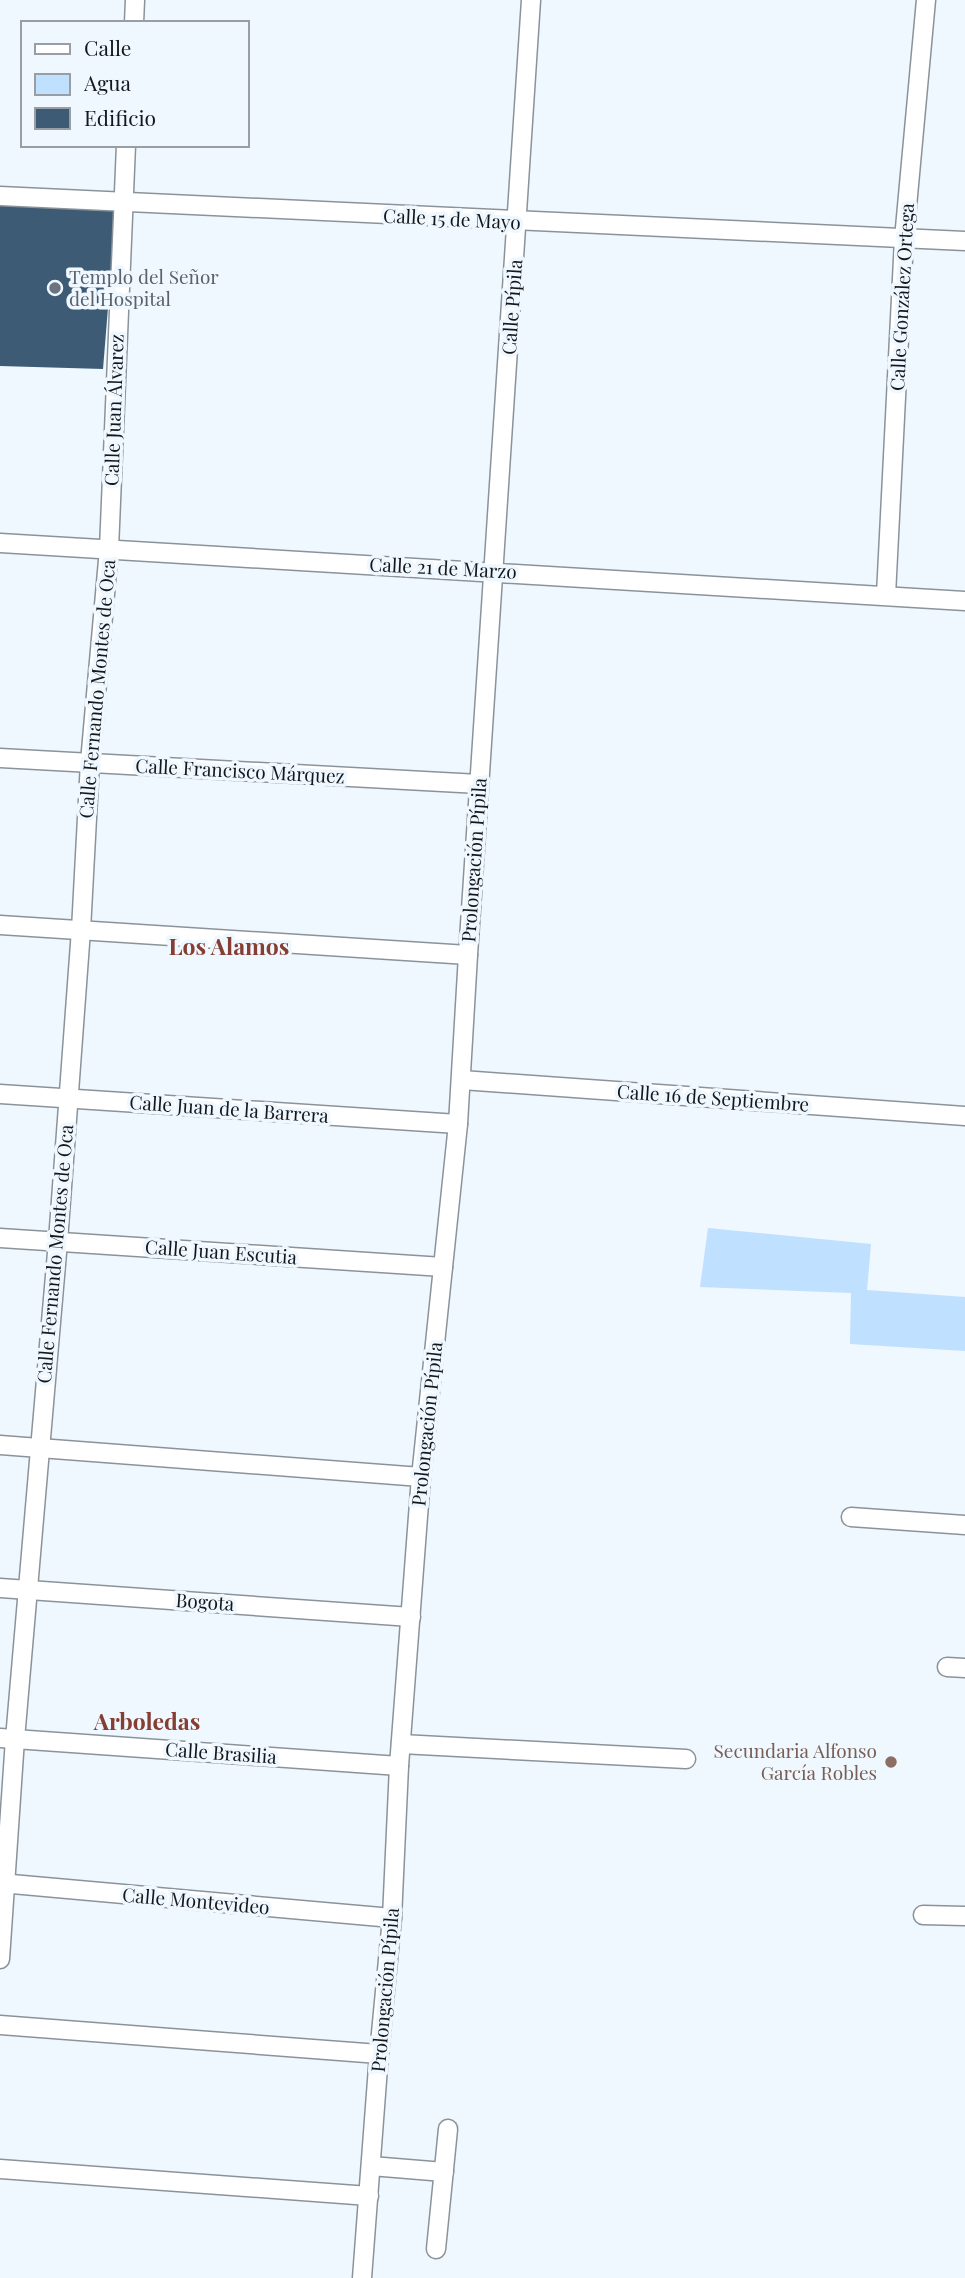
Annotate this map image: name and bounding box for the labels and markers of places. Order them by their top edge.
place label: Templo del Señor del Hospital [69,263,219,311]
marker: Templo del Señor del Hospital [47,280,63,296]
place label: Secundaria Alfonso García Robles [714,1737,877,1785]
marker: Secundaria Alfonso García Robles [883,1754,899,1770]

